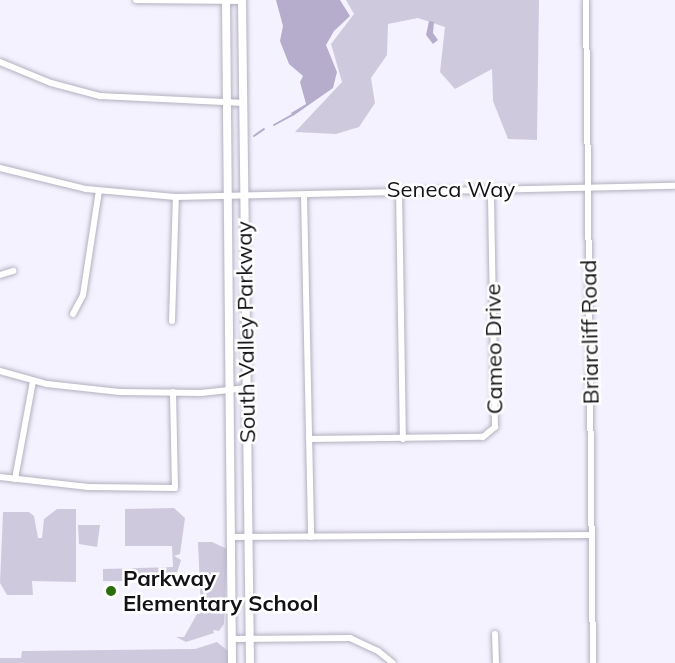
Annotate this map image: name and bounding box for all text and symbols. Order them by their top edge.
street label: Seneca Way [387,177,515,203]
street label: South Valley Parkway [231,221,261,443]
street label: Briarcliff Road [576,259,604,405]
street label: Cameo Drive [480,283,508,415]
place label: Parkway Elementary School [123,565,319,616]
marker: Parkway Elementary School [104,584,118,598]

